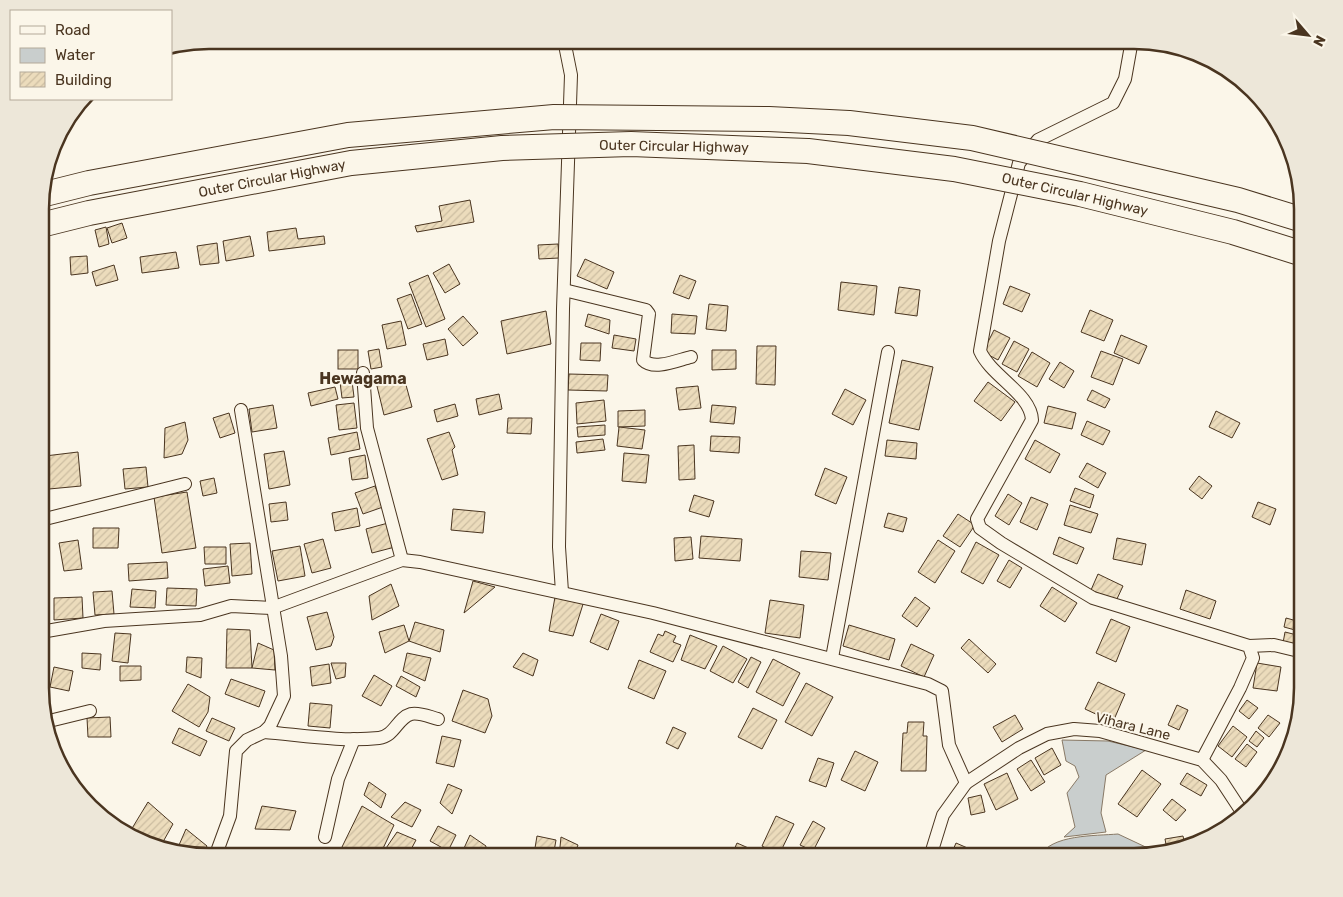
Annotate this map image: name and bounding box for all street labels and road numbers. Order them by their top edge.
street label: Outer Circular Highway [599,137,749,156]
street label: Outer Circular Highway [197,156,347,201]
street label: Outer Circular Highway [1000,169,1150,220]
street label: Vihara Lane [1093,709,1172,744]

